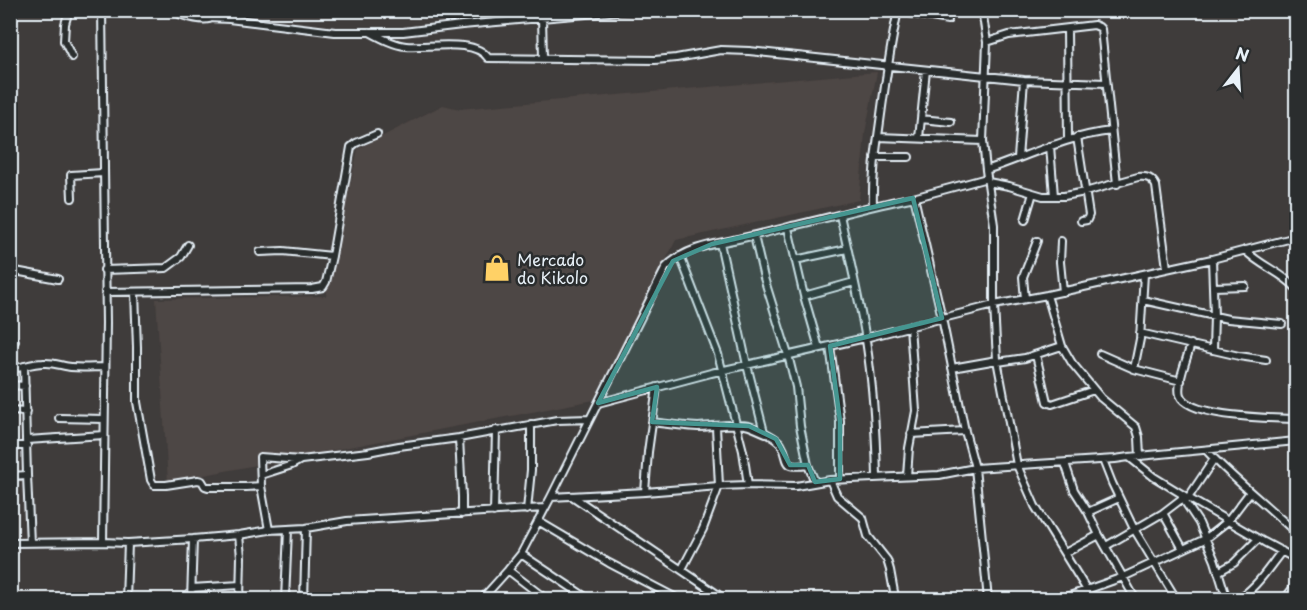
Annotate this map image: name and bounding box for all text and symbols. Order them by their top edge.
north arrow [1208,39,1268,99]
text: N [1233,40,1252,67]
place label: Mercado do Kikolo [517,247,588,289]
shop icon: Mercado do Kikolo [482,253,512,283]

